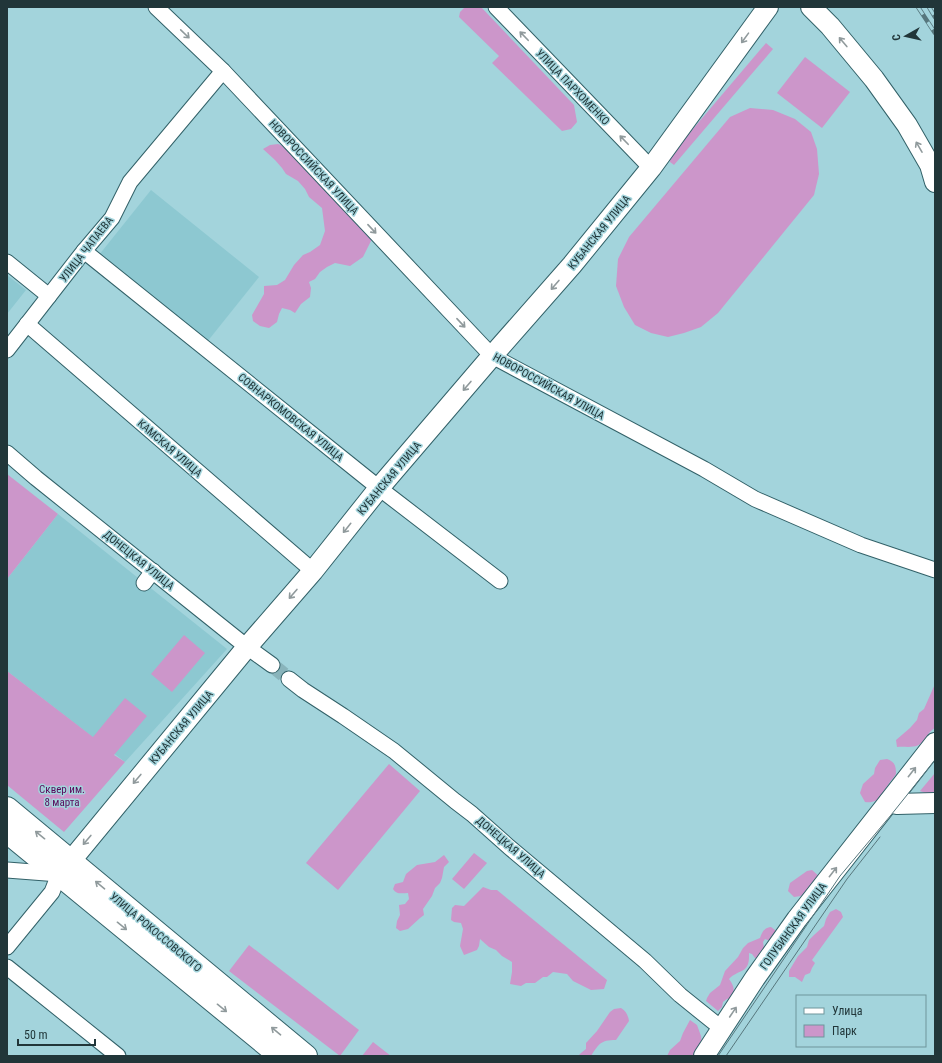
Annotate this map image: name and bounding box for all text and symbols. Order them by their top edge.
north arrow [886,16,926,56]
one-way arrow [180,29,190,39]
one-way arrow [519,31,529,41]
one-way arrow [741,33,749,44]
text: С [890,33,903,41]
one-way arrow [838,36,847,47]
street label: УЛИЦА ПАРХОМЕНКО [533,47,612,128]
street label: НОВОРОССИЙСКАЯ УЛИЦА [266,117,361,218]
one-way arrow [619,135,629,145]
one-way arrow [915,141,923,153]
street label: КУБАНСКАЯ УЛИЦА [565,192,634,272]
street label: УЛИЦА ЧАПАЕВА [57,214,116,285]
one-way arrow [367,224,377,234]
one-way arrow [551,279,560,290]
one-way arrow [456,318,466,328]
street label: НОВОРОССИЙСКАЯ УЛИЦА [491,350,607,423]
street label: СОВНАРКОМОВСКАЯ УЛИЦА [235,371,347,464]
one-way arrow [462,381,471,391]
street label: КАМСКАЯ УЛИЦА [135,417,205,480]
street label: КУБАНСКАЯ УЛИЦА [355,439,424,518]
one-way arrow [343,523,351,534]
street label: ДОНЕЦКАЯ УЛИЦА [101,528,177,593]
one-way arrow [288,589,297,599]
street label: КУБАНСКАЯ УЛИЦА [147,688,216,767]
one-way arrow [908,766,916,777]
one-way arrow [133,774,142,785]
park label: Сквер им. 8 марта [39,783,85,809]
street label: ДОНЕЦКАЯ УЛИЦА [474,814,548,881]
one-way arrow [35,831,46,840]
one-way arrow [83,835,92,845]
one-way arrow [829,867,838,878]
street label: ГОЛУБИНСКАЯ УЛИЦА [758,880,830,972]
one-way arrow [95,881,106,890]
street label: УЛИЦА РОКОССОВСКОГО [107,890,204,975]
one-way arrow [116,921,127,930]
legend [796,995,926,1047]
one-way arrow [217,1004,228,1013]
text: Улица [832,1004,863,1018]
one-way arrow [729,1006,737,1017]
scale bar [18,1021,95,1047]
text: Парк [832,1024,857,1038]
one-way arrow [270,1027,281,1036]
text: 50 m [24,1028,48,1042]

